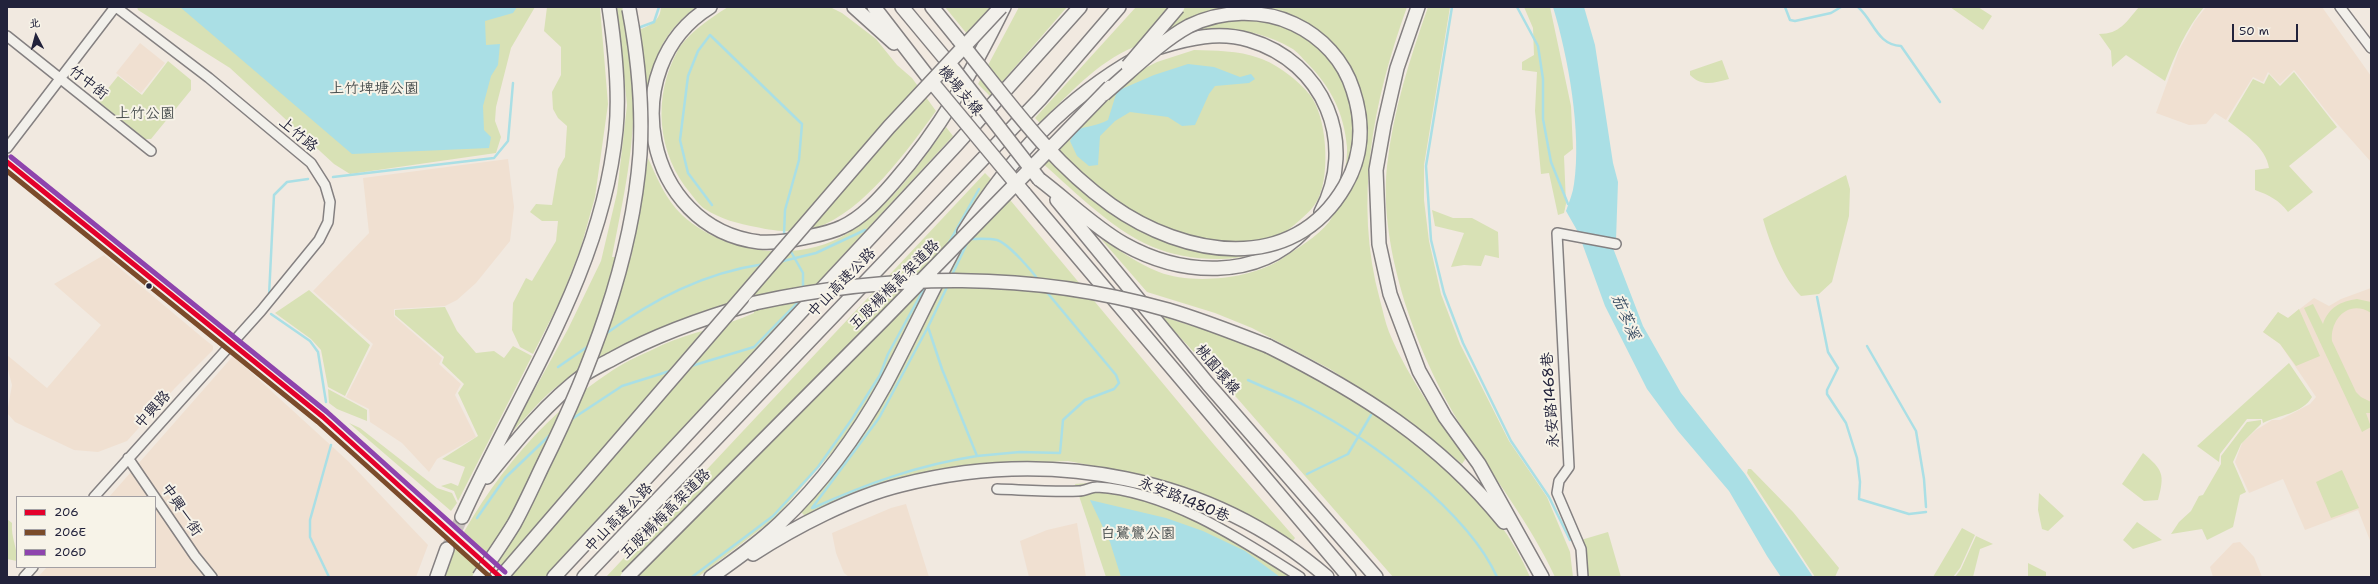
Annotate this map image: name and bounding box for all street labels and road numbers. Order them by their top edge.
street label: 竹中街 [65,62,111,104]
street label: 機場支線 [934,62,986,120]
street label: 上竹路 [275,114,321,156]
street label: 五股楊梅高架道路 [846,236,944,334]
street label: 中山高速公路 [804,244,880,322]
street label: 桃園環線 [1191,341,1243,399]
street label: 永安路1468巷 [1539,351,1563,449]
street label: 中興路 [131,387,175,433]
street label: 五股楊梅高架道路 [617,465,715,563]
street label: 永安路1480巷 [1136,474,1232,526]
street label: 中山高速公路 [581,479,657,557]
street label: 中興一街 [157,480,205,540]

